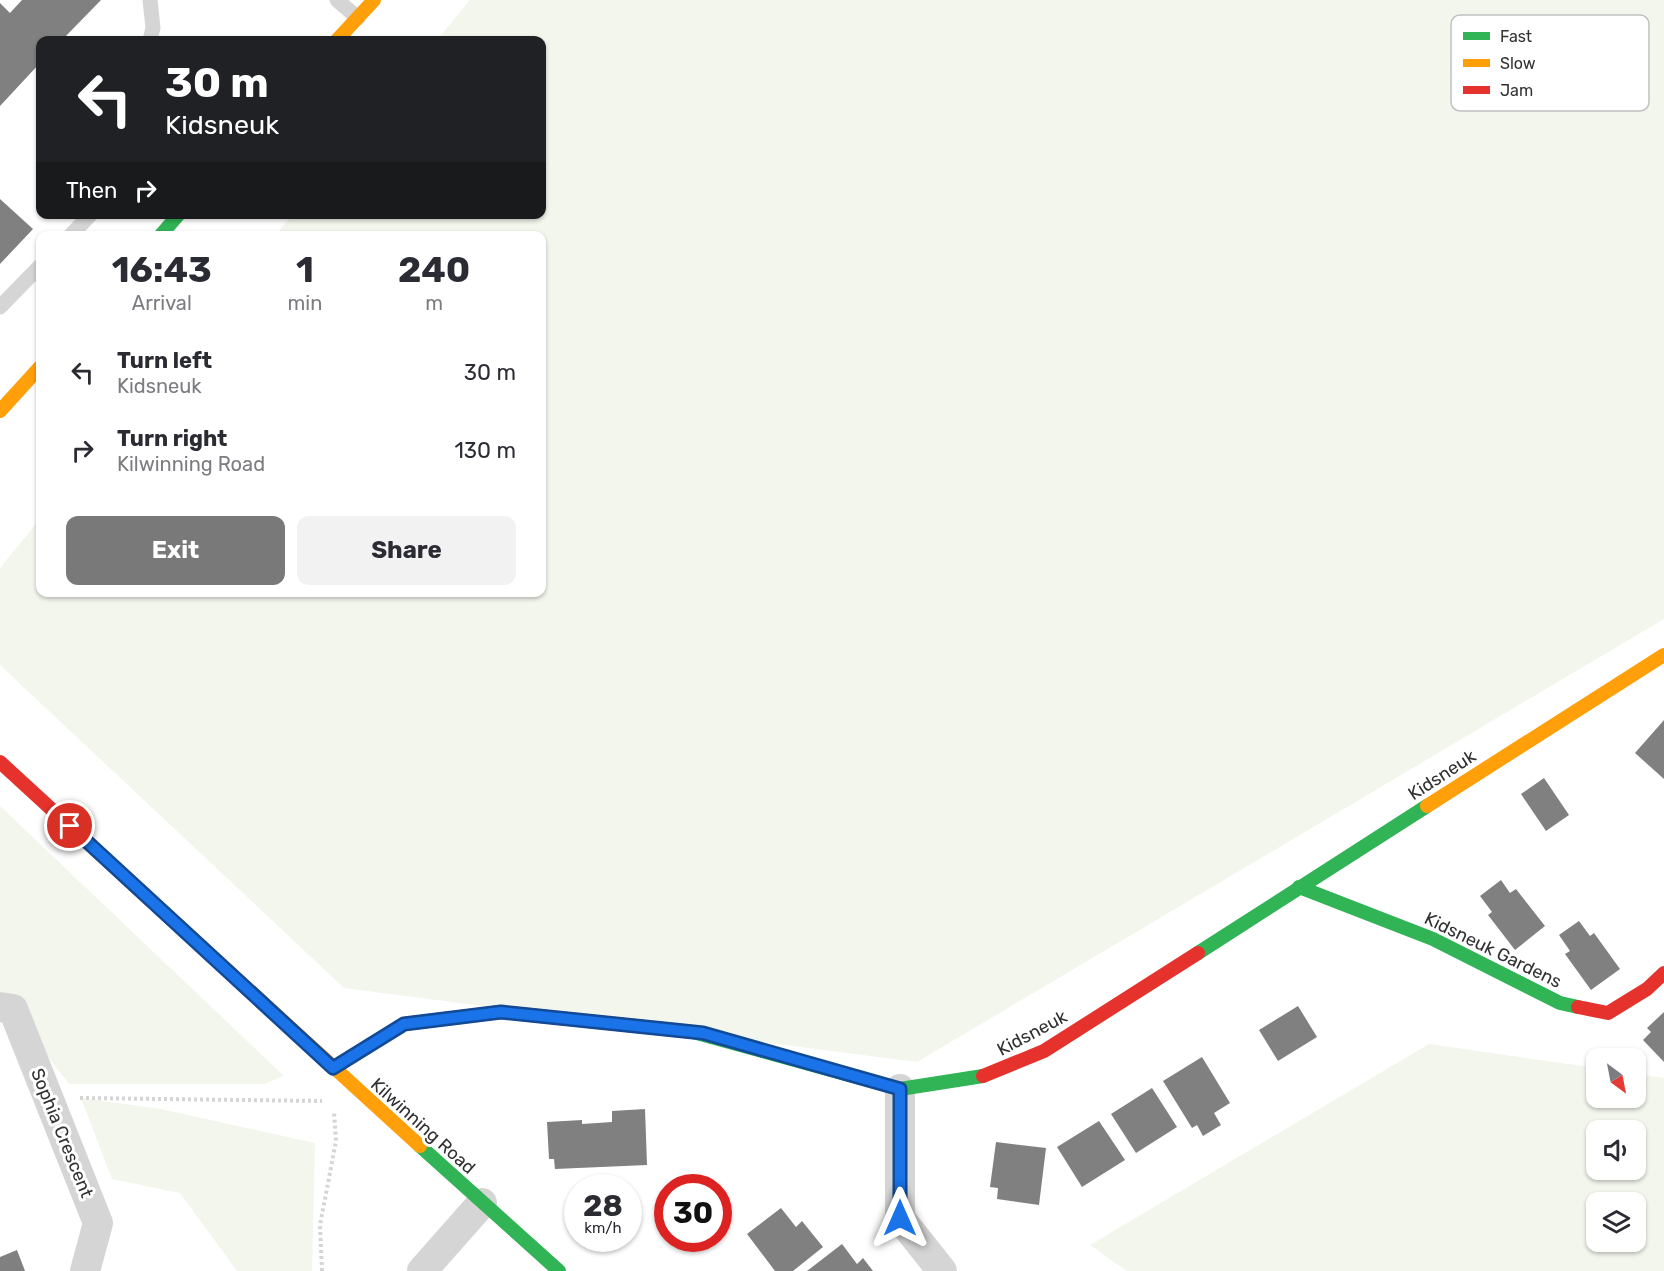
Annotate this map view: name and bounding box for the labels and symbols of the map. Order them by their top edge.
legend [1451,15,1649,111]
text: Fast [1500,27,1532,46]
text: Slow [1500,54,1536,73]
text: Jam [1500,81,1533,100]
street label: Kidsneuk [1404,745,1481,805]
pin [44,800,95,851]
street label: Kidsneuk Gardens [1421,907,1565,993]
street label: Kidsneuk [993,1005,1071,1061]
north arrow [1586,1048,1646,1108]
street label: Sophia Crescent [26,1065,98,1201]
street label: Kilwinning Road [366,1073,480,1179]
speed limit sign: 30 [654,1174,732,1252]
position arrow [868,1186,932,1250]

